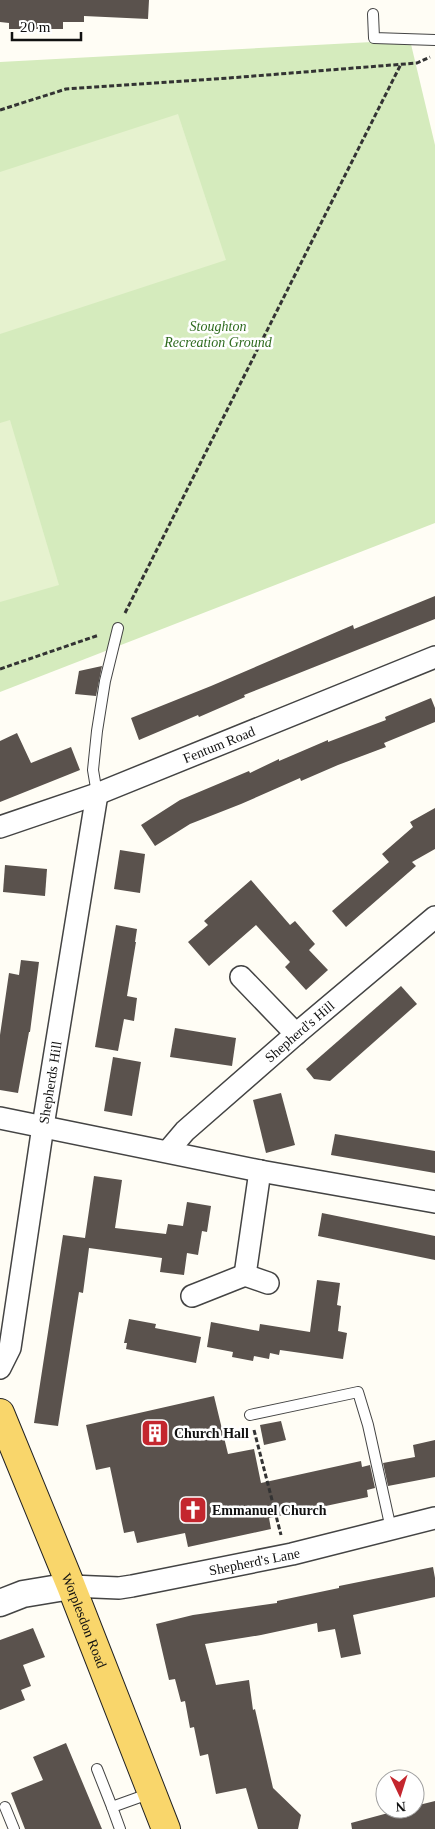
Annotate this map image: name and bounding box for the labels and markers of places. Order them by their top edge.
building icon: Church Hall [140,1418,170,1448]
place label: Church Hall [174,1426,249,1441]
church icon: Emmanuel Church [178,1495,208,1525]
place label: Emmanuel Church [212,1503,327,1518]

